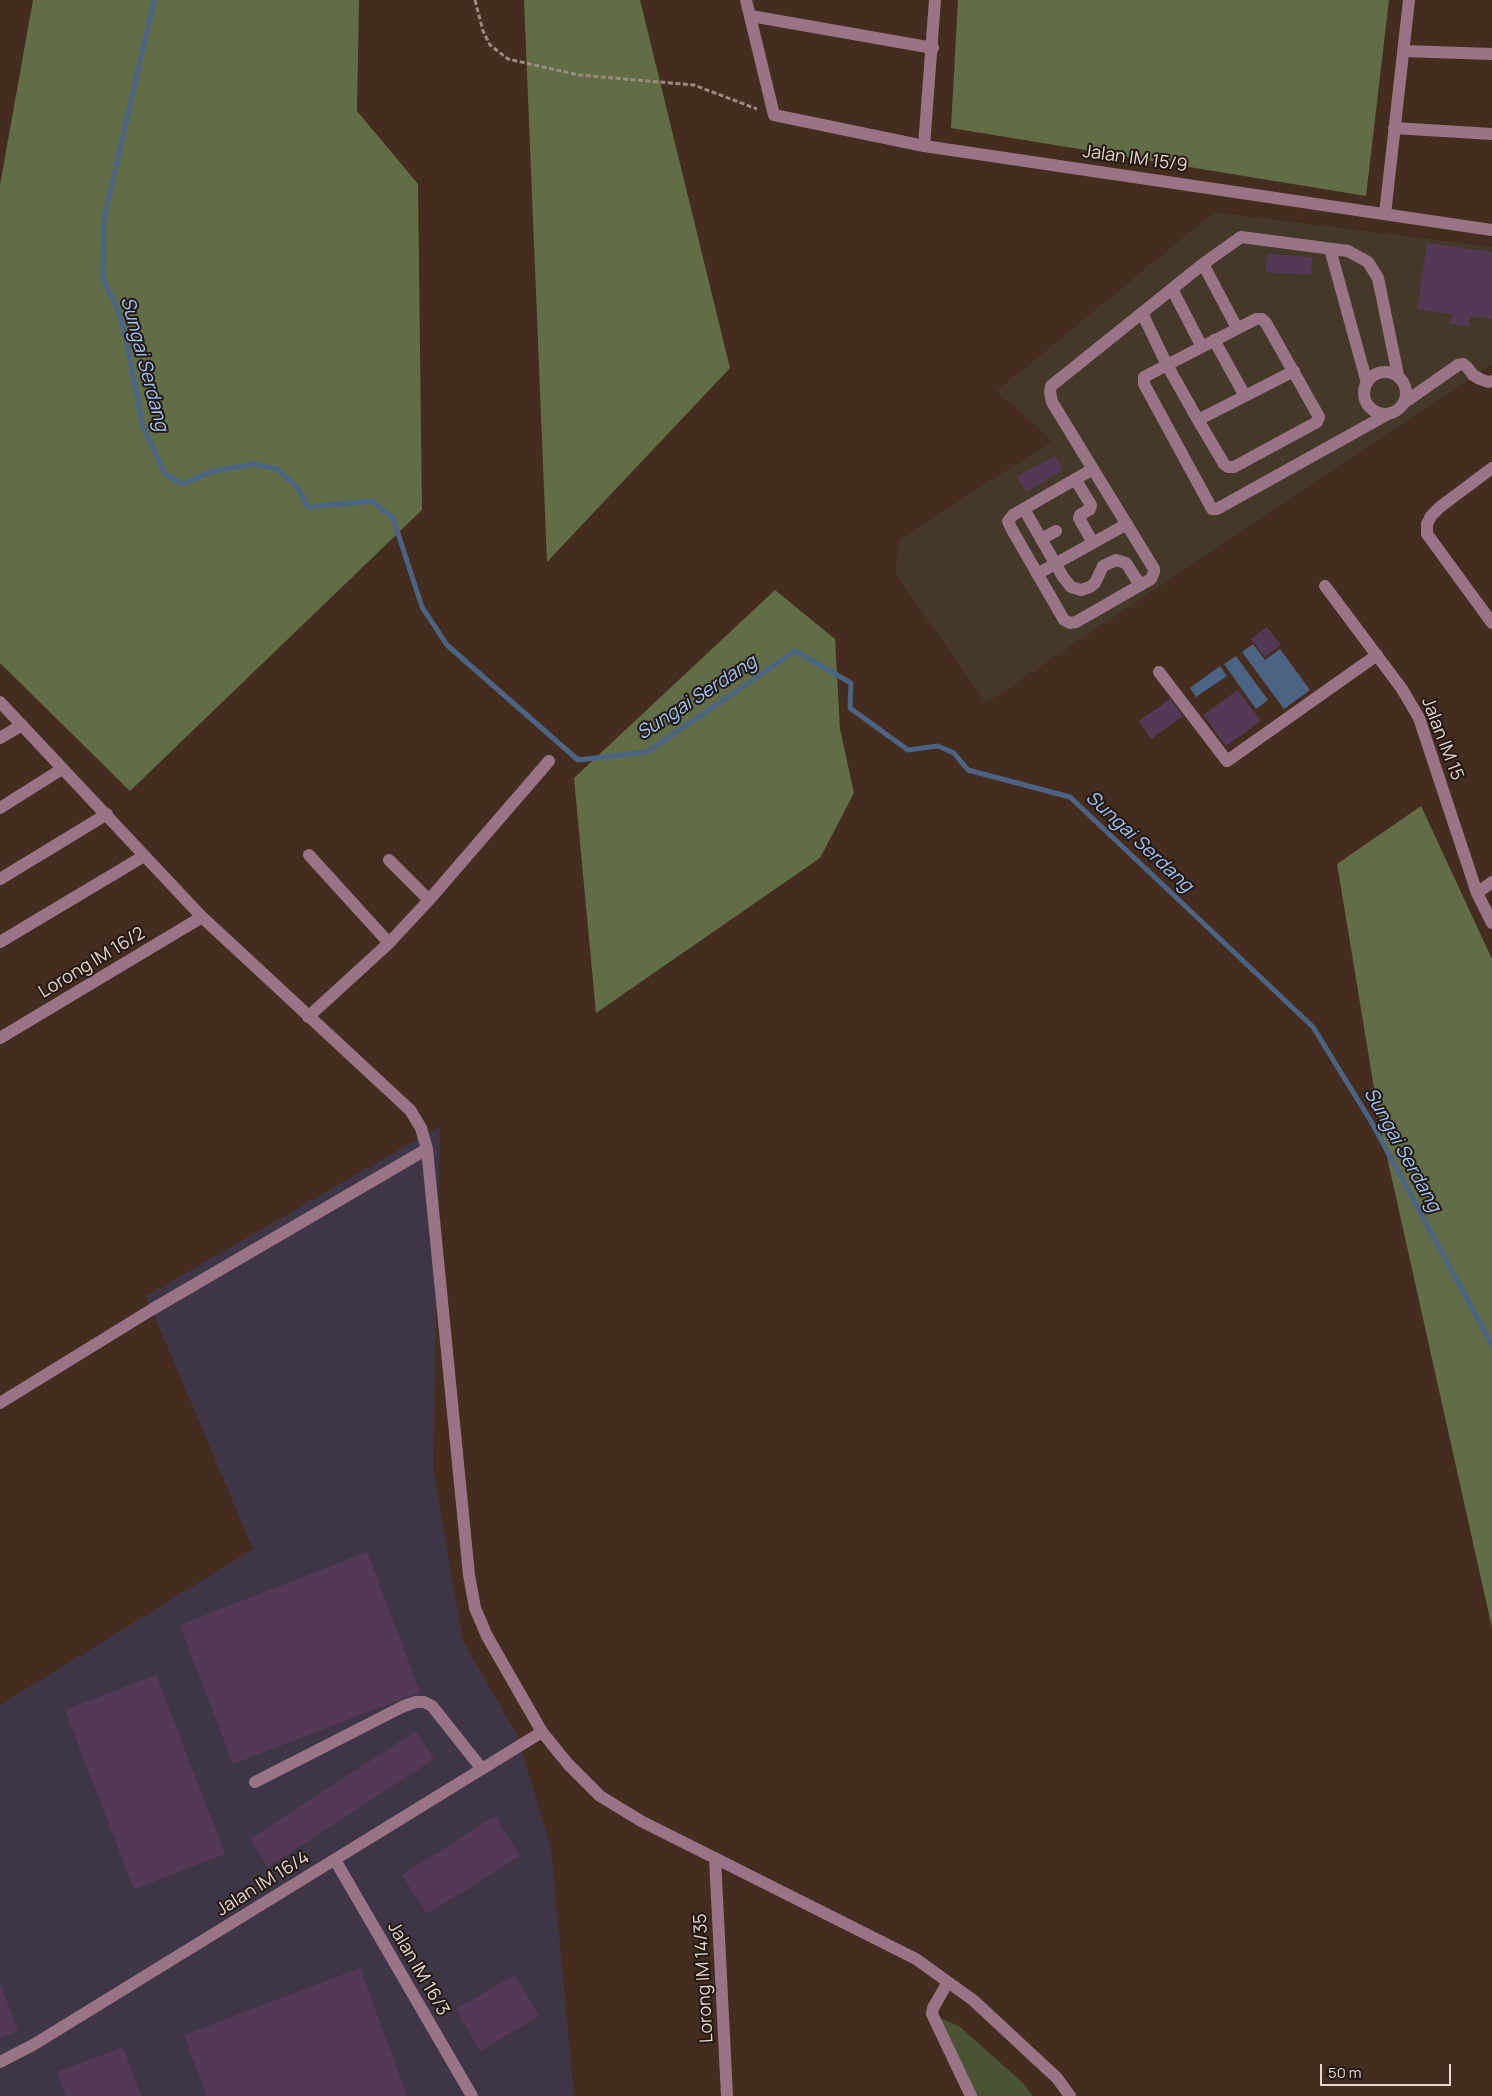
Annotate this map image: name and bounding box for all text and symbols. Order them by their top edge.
street label: Jalan IM 15/9 [1081,141,1189,177]
water label: Sungai Serdang [115,294,173,434]
water label: Sungai Serdang [633,651,761,745]
street label: Jalan IM 15 [1416,694,1468,784]
water label: Sungai Serdang [1081,787,1197,897]
street label: Lorong IM 16/2 [35,923,149,1003]
water label: Sungai Serdang [1359,1084,1445,1216]
street label: Jalan IM 16/4 [213,1847,313,1921]
street label: Lorong IM 14/35 [690,1913,718,2043]
street label: Jalan IM 16/3 [382,1918,454,2020]
scale bar [1322,2054,1453,2086]
text: 50 m [1328,2062,1362,2083]

